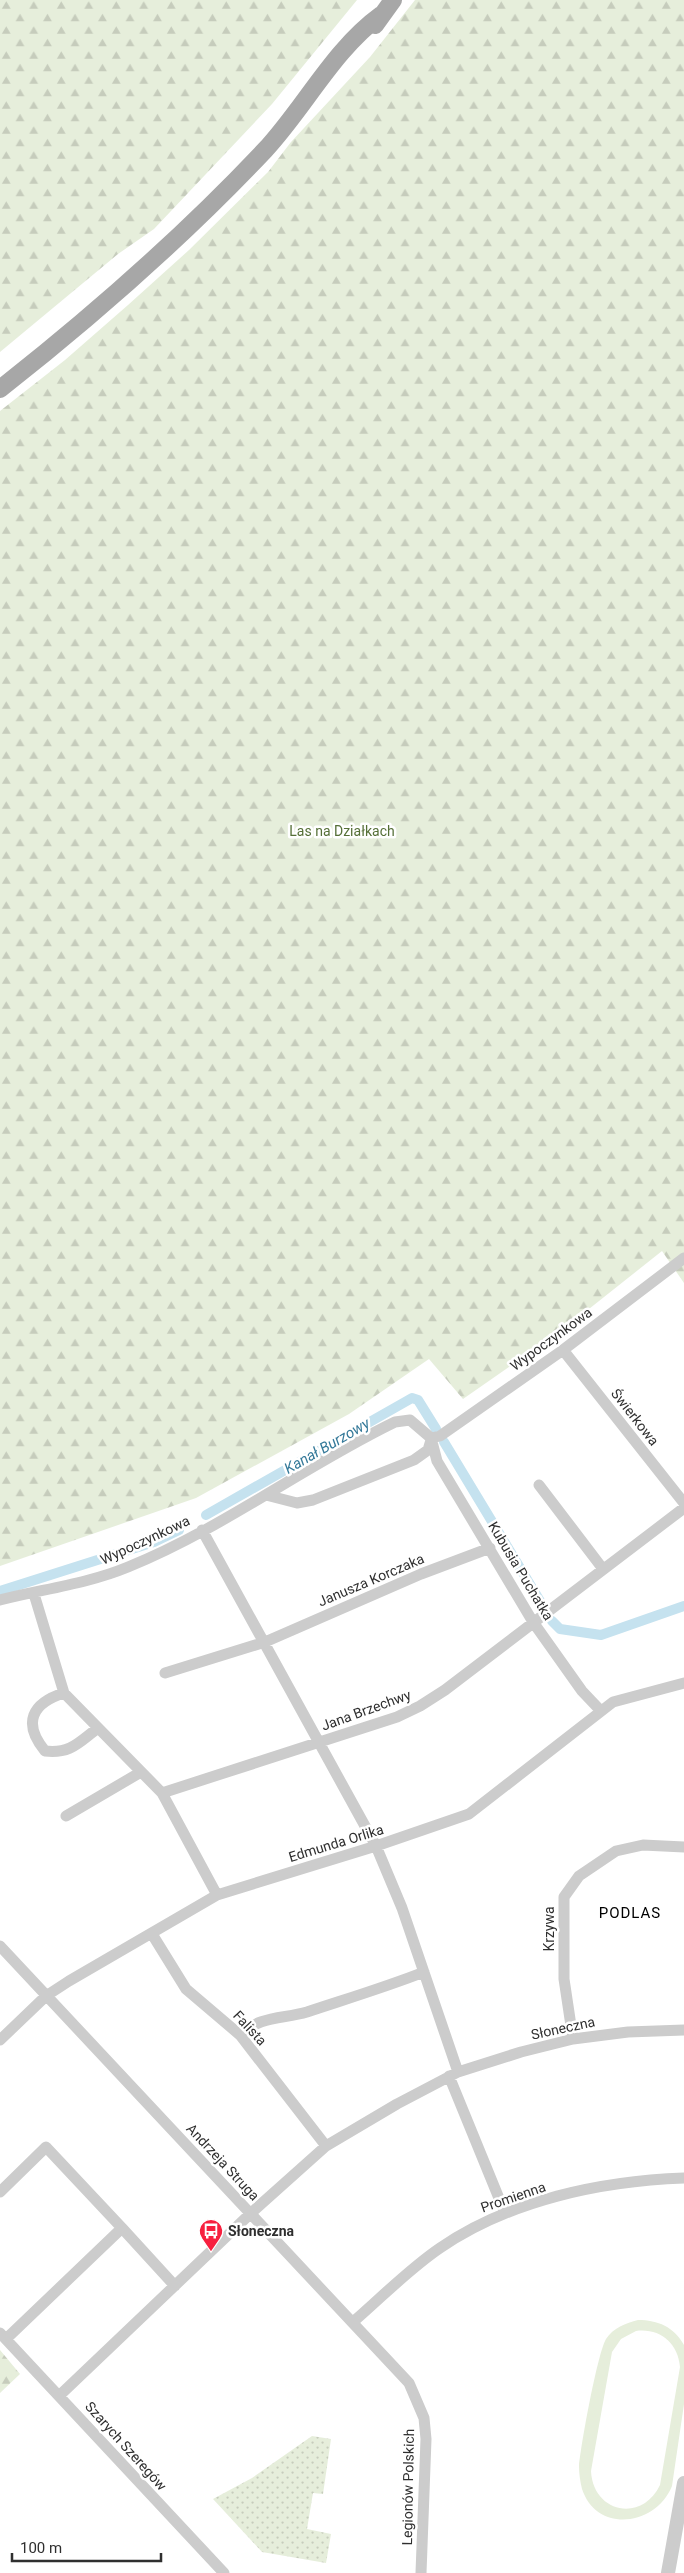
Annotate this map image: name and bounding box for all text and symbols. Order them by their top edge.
park label: Las na Działkach [289,823,395,839]
street label: Wypoczynkowa [507,1304,595,1374]
street label: Świerkowa [608,1385,663,1449]
water label: Kanał Burzowy [281,1414,374,1478]
street label: Wypoczynkowa [98,1512,192,1568]
street label: Kubusia Puchatka [485,1519,557,1623]
street label: Janusza Korczaka [315,1550,427,1610]
street label: Jana Brzechwy [319,1686,413,1734]
street label: Edmunda Orlika [287,1821,385,1865]
district label: PODLAS [599,1904,661,1922]
street label: Krzywa [541,1906,557,1952]
street label: Falista [230,2007,270,2049]
street label: Słoneczna [530,2013,596,2043]
street label: Andrzeja Struga [183,2120,263,2204]
street label: Promienna [478,2178,548,2216]
bus stop icon: Słoneczna [198,2218,224,2252]
place label: Słoneczna [228,2223,294,2239]
street label: Szarych Szeregów [82,2398,170,2494]
street label: Legionów Polskich [399,2428,417,2546]
scale bar [12,2530,161,2562]
text: 100 m [20,2539,62,2557]

